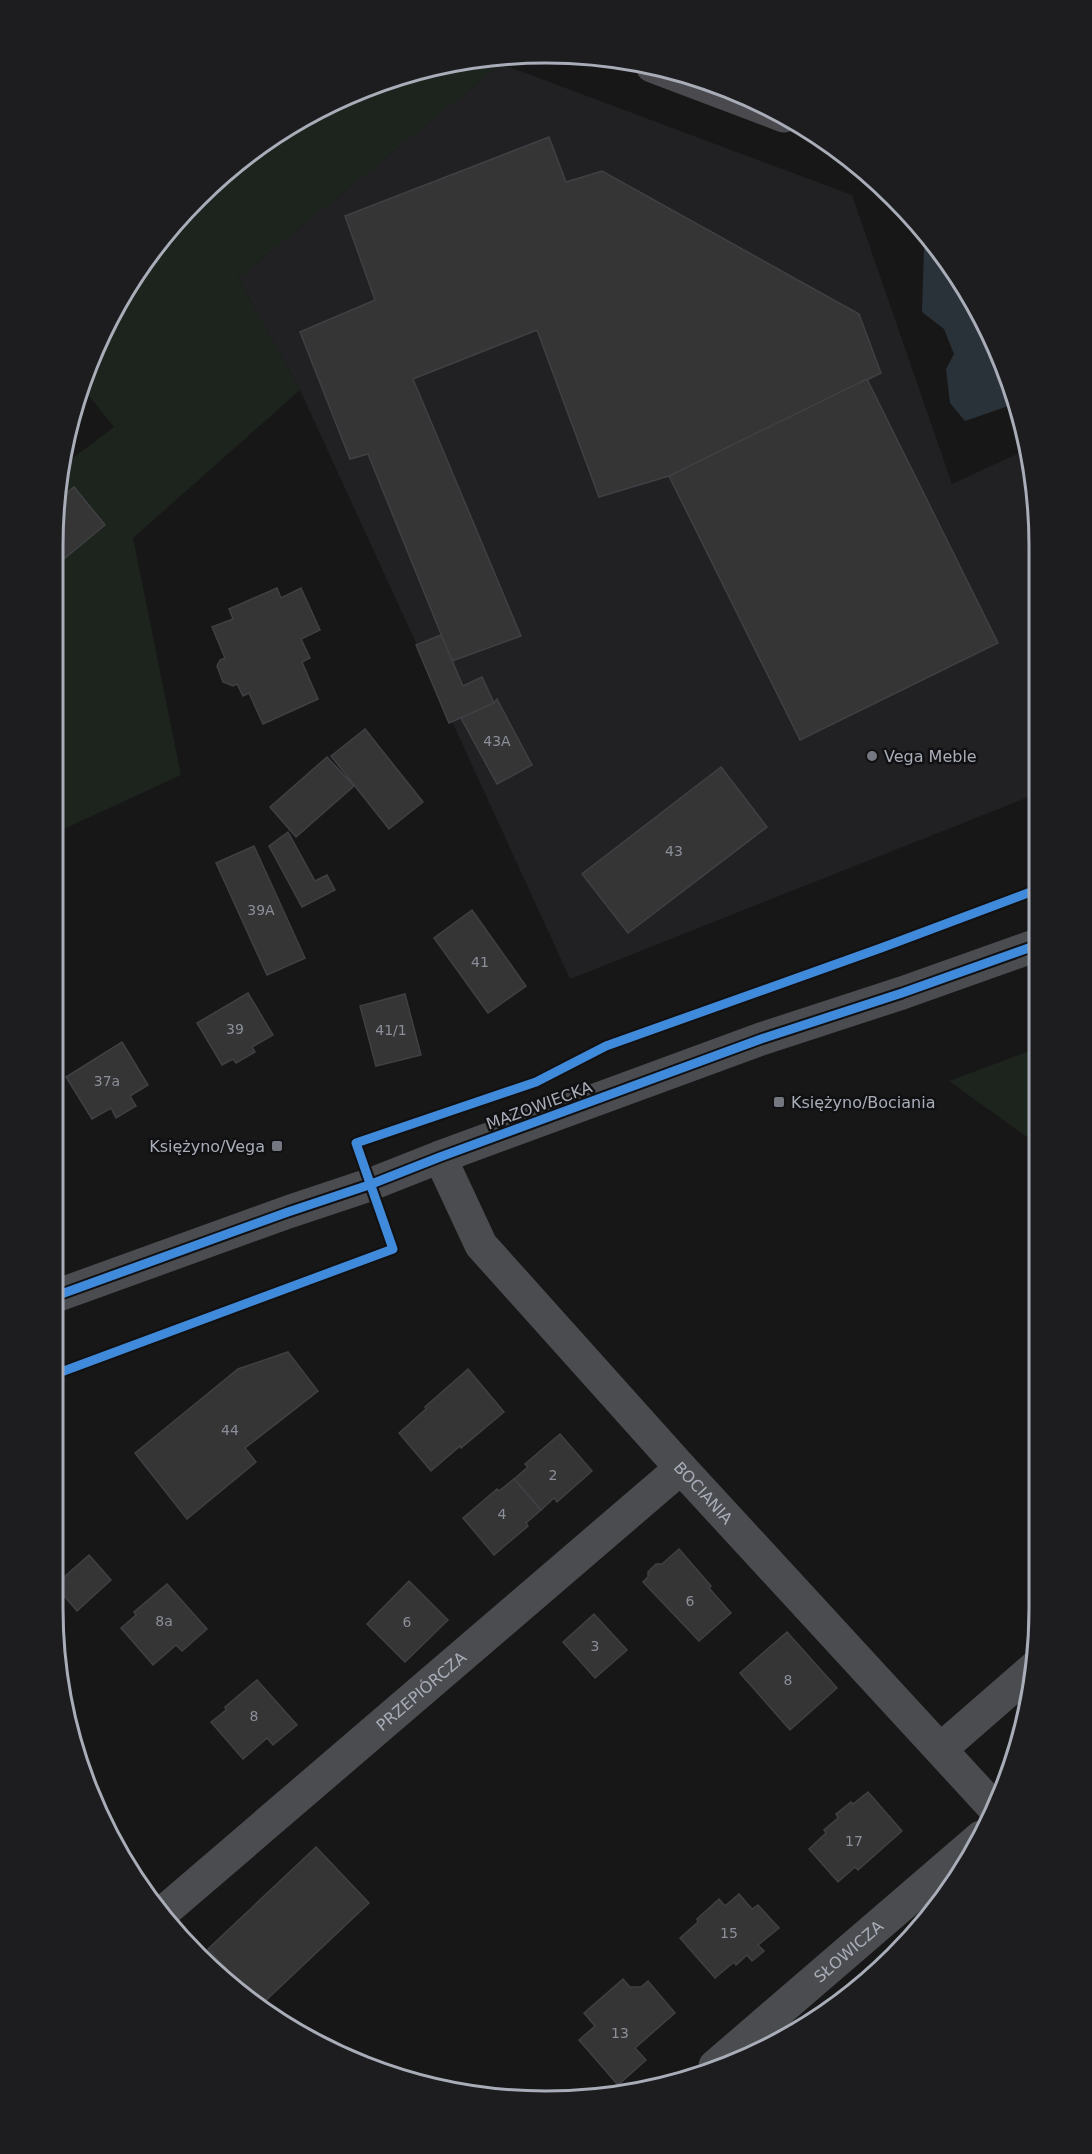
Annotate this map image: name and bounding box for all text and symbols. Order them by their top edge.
house number: 43A [483,733,511,749]
place label: Vega Meble [884,747,977,766]
marker: Vega Meble [865,749,879,763]
house number: 43 [665,843,683,859]
house number: 39A [247,902,275,918]
house number: 41 [471,954,489,970]
house number: 39 [226,1021,244,1037]
house number: 41/1 [375,1022,407,1038]
house number: 37a [94,1073,120,1089]
street label: MAZOWIECKA [484,1077,595,1133]
place label: Księżyno/Bociania [791,1093,936,1112]
marker: Księżyno/Bociania [772,1095,786,1109]
place label: Księżyno/Vega [149,1137,265,1156]
marker: Księżyno/Vega [270,1139,284,1153]
house number: 44 [221,1422,239,1438]
street label: BOCIANIA [670,1458,737,1528]
house number: 2 [549,1467,557,1483]
house number: 4 [498,1506,507,1522]
house number: 6 [686,1593,695,1609]
house number: 8a [155,1613,173,1629]
house number: 6 [403,1614,412,1630]
house number: 3 [591,1638,599,1654]
street label: PRZEPIÓRCZA [373,1648,470,1735]
house number: 8 [784,1672,792,1688]
house number: 8 [250,1708,258,1724]
house number: 17 [845,1833,863,1849]
street label: SŁOWICZA [810,1916,887,1987]
house number: 15 [720,1925,738,1941]
house number: 13 [611,2025,629,2041]

